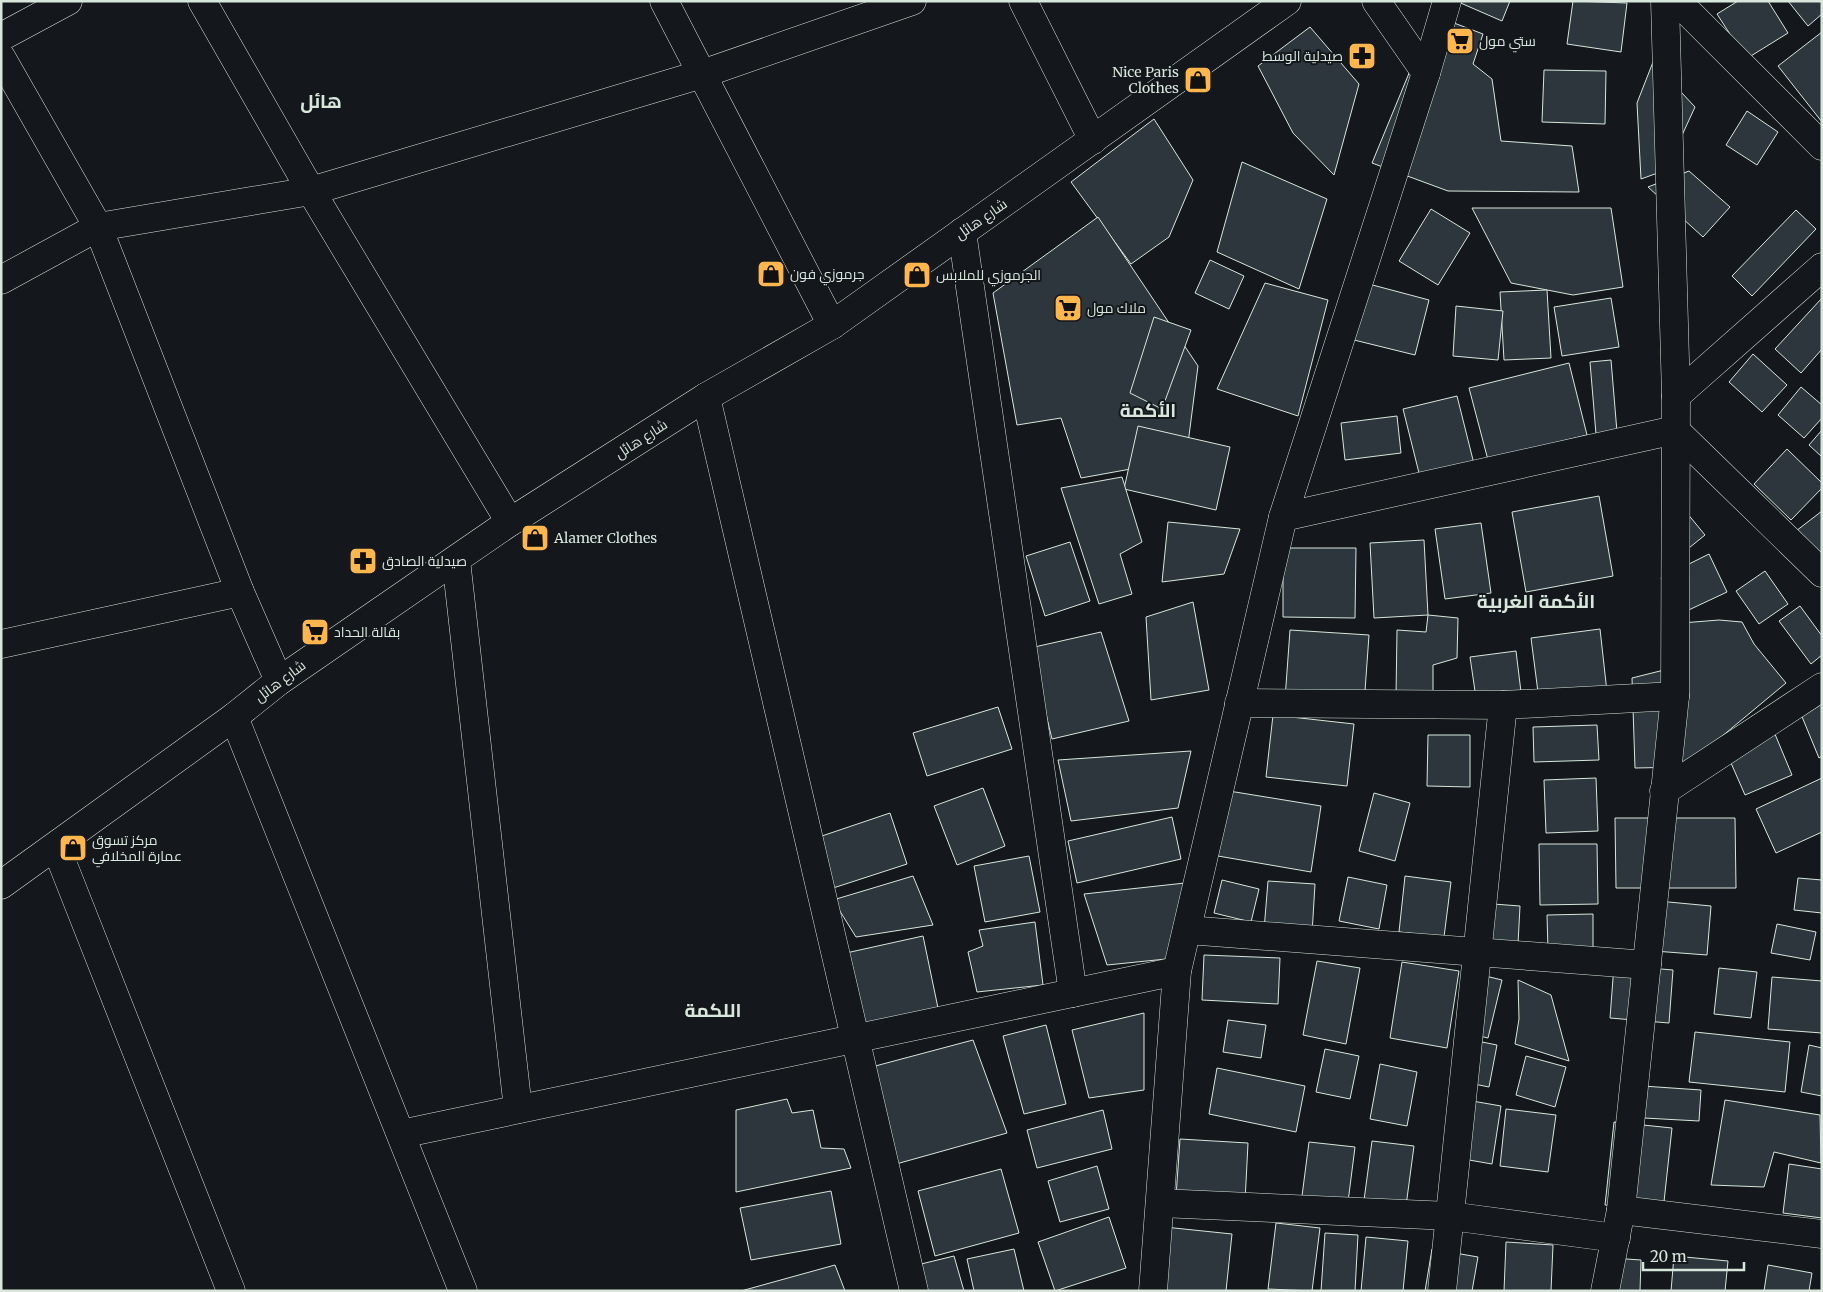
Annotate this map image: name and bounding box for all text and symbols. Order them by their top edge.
supermarket icon: ستي مول [1445,26,1475,56]
place label: ستي مول [1479,32,1536,53]
pharmacy icon: صيدلية الوسط [1347,41,1377,71]
place label: صيدلية الوسط [1262,47,1343,65]
place label: Nice Paris Clothes [1112,63,1179,97]
shop icon: Nice Paris Clothes [1183,65,1213,95]
district label: هائل [300,89,342,113]
street label: شارع هائل [952,195,1010,243]
shop icon: جرموزي فون [756,259,786,289]
shop icon: الجرموزي للملابس [902,260,932,290]
place label: جرموزي فون [790,265,865,286]
place label: الجرموزي للملابس [936,266,1041,287]
supermarket icon: ملاك مول [1053,293,1083,323]
place label: ملاك مول [1087,299,1146,317]
district label: الأكمة [1120,398,1176,422]
street label: شارع هائل [611,415,671,463]
shop icon: Alamer Clothes [520,523,550,553]
place label: Alamer Clothes [553,529,657,547]
pharmacy icon: صيدلية الصادق [348,546,378,576]
place label: صيدلية الصادق [382,552,467,570]
district label: الأكمة الغربية [1477,589,1595,613]
supermarket icon: بقالة الحداد [300,617,330,647]
place label: بقالة الحداد [334,623,400,641]
street label: شارع هائل [251,656,309,706]
place label: مركز تسوق عمارة المخلافي [92,831,182,868]
shop icon: مركز تسوق عمارة المخلافي [58,833,88,863]
district label: اللكمة [685,998,741,1022]
scale bar [1643,1240,1744,1272]
text: 20 m [1650,1247,1687,1266]

